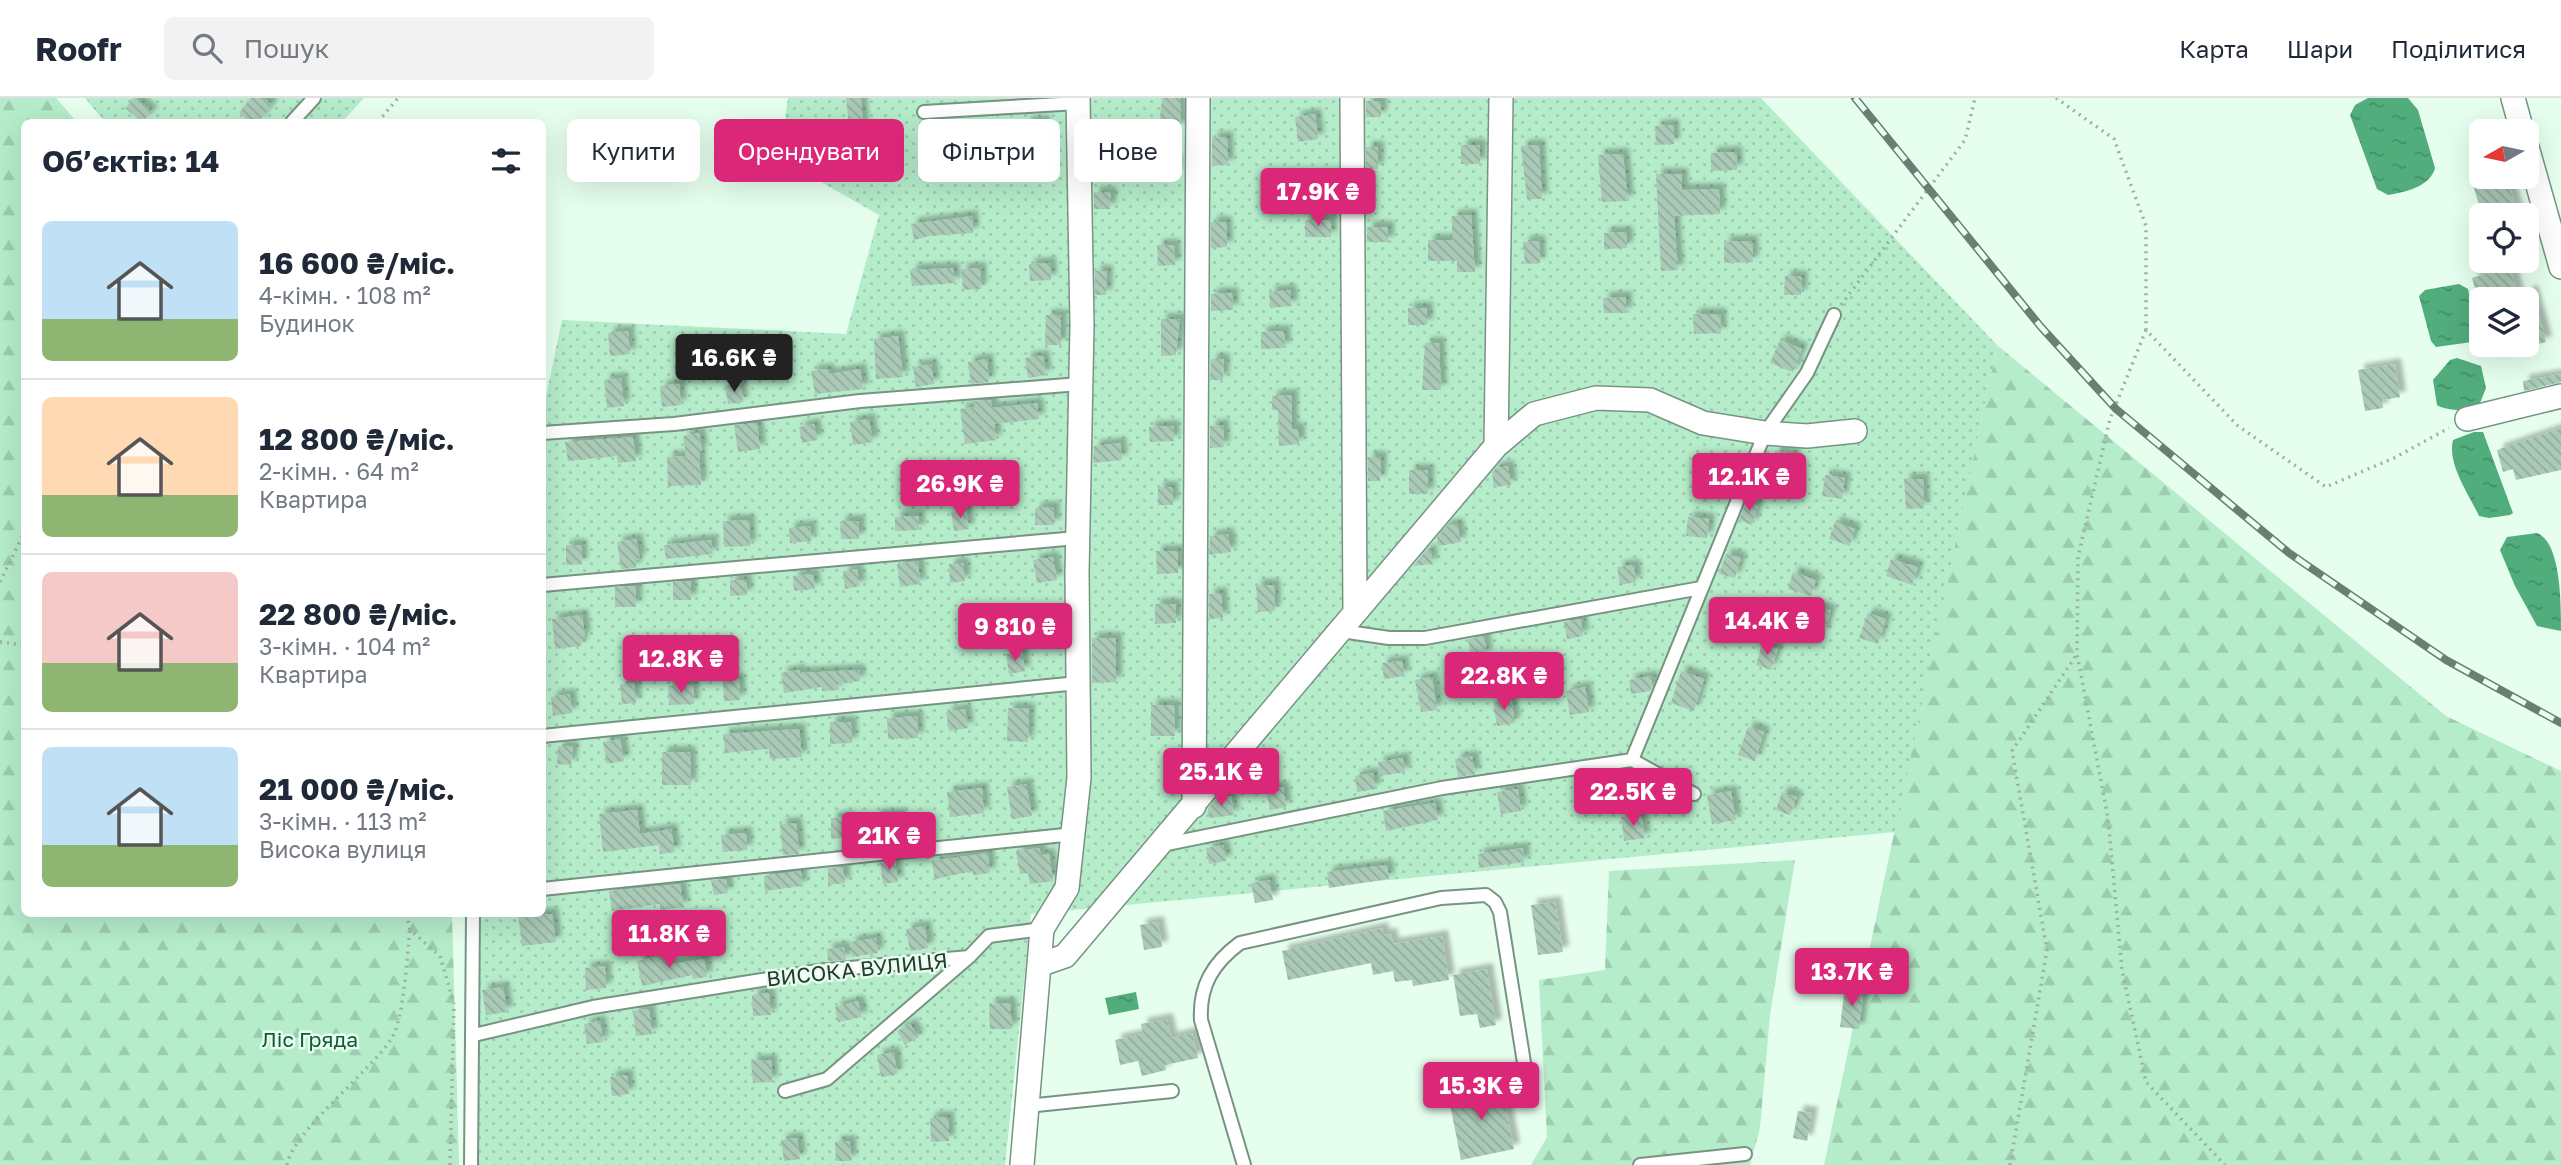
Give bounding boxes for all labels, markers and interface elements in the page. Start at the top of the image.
search box [164,17,654,80]
text: Roofr [35,29,122,68]
icon: search [188,29,226,67]
text: Пошук [244,33,329,64]
text: Карта [2179,34,2249,63]
text: Шари [2287,34,2353,63]
text: Поділитися [2391,34,2526,63]
chip: Купити [567,119,700,182]
chip: Орендувати [714,119,904,182]
chip: Фільтри [918,119,1060,182]
chip: Нове [1074,119,1182,182]
north arrow [2469,119,2539,189]
map controls [2469,119,2539,357]
icon: filters [487,142,525,180]
text: Об’єктів: 14 [42,143,219,179]
pin: 17.9K ₴ [1253,169,1383,228]
text: 17.9K ₴ [1277,177,1359,205]
button: locate [2469,203,2539,273]
text: 16 600 ₴/міс. [259,245,455,281]
icon: home [98,249,182,333]
text: 4-кімн. · 108 m² [259,281,431,309]
button: layers [2469,287,2539,357]
text: Будинок [259,309,355,337]
pin: 16.6K ₴ [669,334,799,394]
text: 16.6K ₴ [692,343,776,371]
text: 12 800 ₴/міс. [259,421,455,457]
icon: home [98,425,182,509]
pin: 12.1K ₴ [1684,454,1814,513]
text: 2-кімн. · 64 m² [259,457,419,485]
pin: 26.9K ₴ [895,460,1025,520]
text: 12.1K ₴ [1708,462,1790,490]
text: 26.9K ₴ [916,469,1004,497]
text: Квартира [259,485,367,513]
text: 22 800 ₴/міс. [259,596,458,632]
pin: 14.4K ₴ [1702,598,1832,657]
icon: home [98,600,182,684]
pin: 9 810 ₴ [950,603,1080,663]
text: 14.4K ₴ [1725,606,1809,634]
text: 9 810 ₴ [974,612,1056,640]
text: 3-кімн. · 104 m² [259,632,430,660]
pin: 12.8K ₴ [616,636,746,695]
text: 12.8K ₴ [639,644,723,672]
pin: 22.8K ₴ [1439,652,1569,712]
text: Квартира [259,660,367,688]
text: 22.8K ₴ [1461,661,1547,689]
pin: 25.1K ₴ [1156,748,1286,808]
text: 25.1K ₴ [1179,757,1263,785]
pin: 22.5K ₴ [1568,768,1698,828]
text: 21 000 ₴/міс. [259,771,455,807]
icon: home [98,775,182,859]
text: 22.5K ₴ [1590,777,1676,805]
text: 3-кімн. · 113 m² [259,807,427,835]
pin: 21K ₴ [840,812,938,872]
text: 21K ₴ [858,821,920,849]
text: Висока вулиця [259,835,427,863]
pin: 11.8K ₴ [604,910,734,970]
text: 11.8K ₴ [628,919,710,947]
street label: ВИСОКА ВУЛИЦЯ [765,947,949,991]
pin: 13.7K ₴ [1787,948,1917,1008]
text: 13.7K ₴ [1811,957,1893,985]
park label: Ліс Гряда [262,1026,358,1052]
pin: 15.3K ₴ [1416,1062,1546,1122]
text: 15.3K ₴ [1439,1071,1523,1099]

